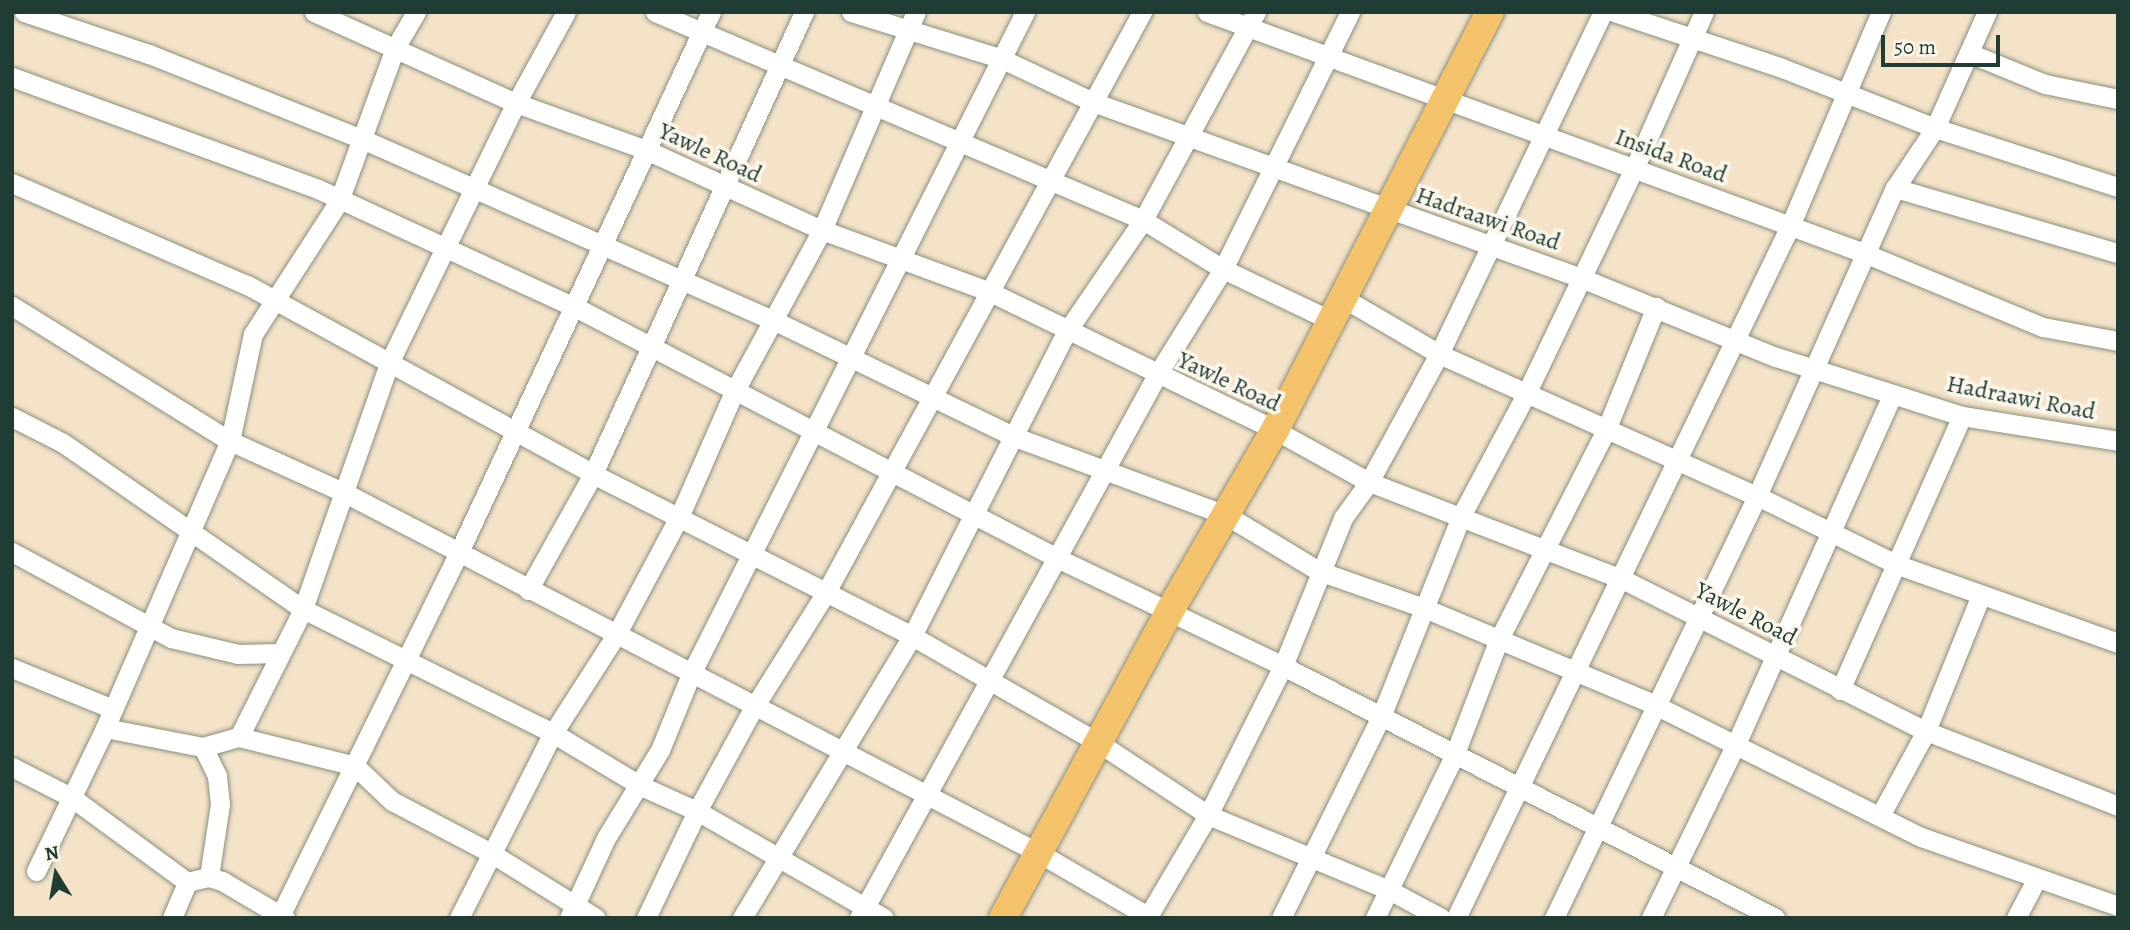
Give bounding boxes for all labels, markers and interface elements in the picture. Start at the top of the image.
scale bar [1885,21,2004,65]
text: 50 m [1894,33,1936,61]
street label: Yawle Road [654,117,766,189]
street label: Insida Road [1611,122,1731,190]
street label: Hadraawi Road [1412,181,1564,257]
street label: Yawle Road [1173,346,1285,418]
street label: Hadraawi Road [1944,369,2098,427]
street label: Yawle Road [1690,576,1802,652]
north arrow [21,839,91,909]
text: N [43,839,61,867]

